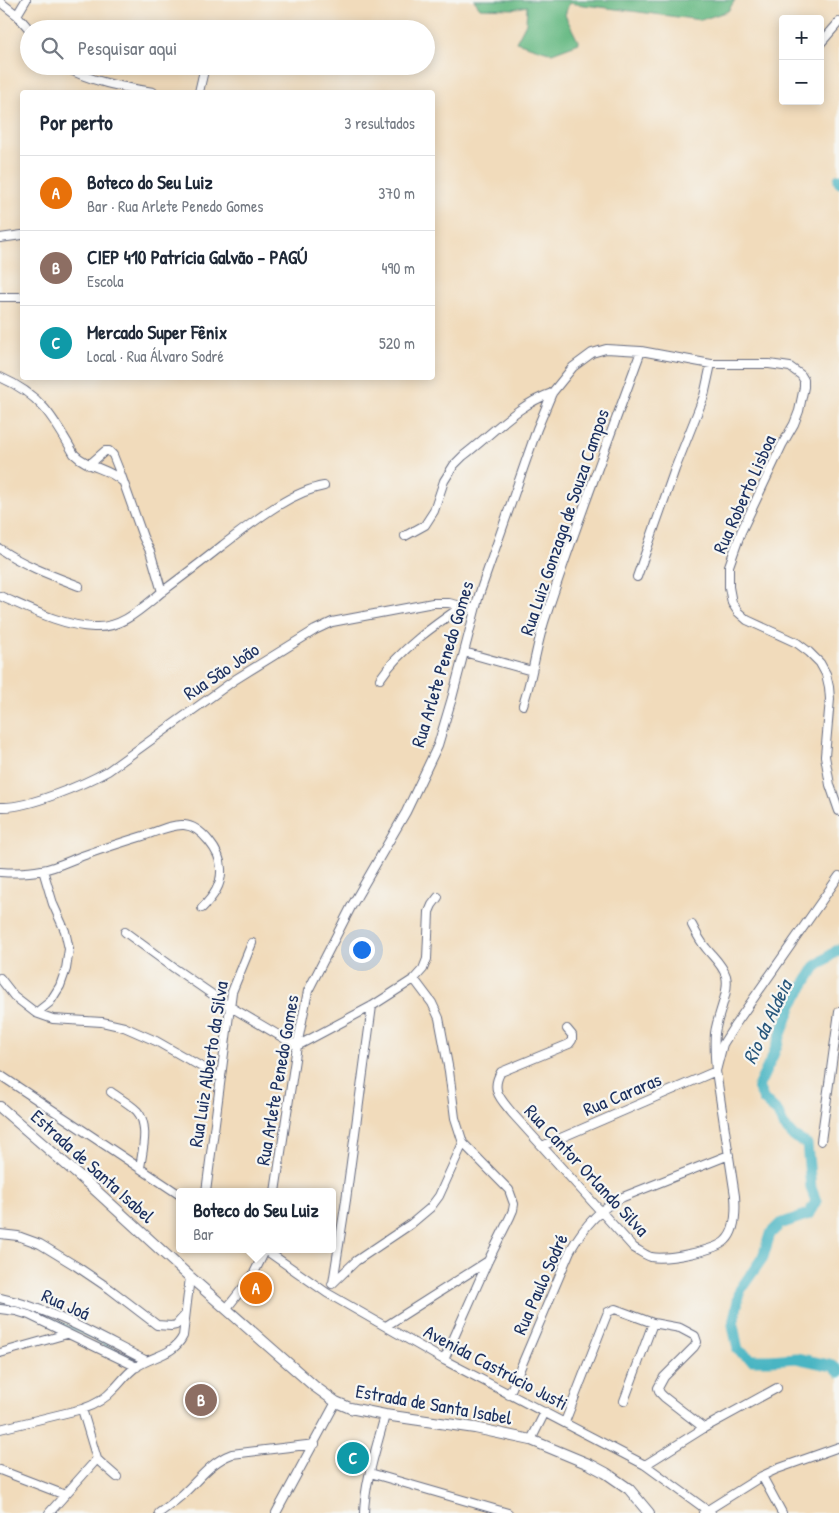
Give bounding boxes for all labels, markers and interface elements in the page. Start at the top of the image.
map controls [779,15,824,105]
button: + [779,15,824,60]
search box [20,20,435,75]
icon: search [38,34,66,62]
text: Pesquisar aqui [78,35,177,61]
button: − [779,60,824,105]
text: Por perto [40,108,113,137]
text: 3 resultados [344,112,415,134]
text: Boteco do Seu Luiz [87,169,213,195]
text: A [52,182,60,204]
text: 370 m [378,182,415,204]
text: Bar · Rua Arlete Penedo Gomes [87,195,263,217]
text: CIEP 410 Patrícia Galvão - PAGÚ [87,244,308,270]
text: B [52,257,60,279]
text: 490 m [381,257,415,279]
text: Escola [87,270,123,292]
text: Mercado Super Fênix [87,319,227,345]
text: C [52,332,60,354]
text: 520 m [379,332,415,354]
text: Local · Rua Álvaro Sodré [87,345,224,367]
street label: Rua Luiz Gonzaga de Souza Campos [513,405,615,639]
street label: Rua Roberto Lisboa [706,430,782,557]
street label: Rua Arlete Penedo Gomes [404,578,480,750]
street label: Rua São João [178,636,264,706]
your location [349,937,375,963]
water label: Rio da Aldeia [735,974,799,1068]
street label: Rua Luiz Alberto da Silva [182,979,234,1149]
street label: Rua Arlete Penedo Gomes [249,993,305,1167]
street label: Rua Cararas [579,1066,665,1122]
street label: Rua Cantor Orlando Silva [519,1098,655,1242]
street label: Estrada de Santa Isabel [25,1103,161,1229]
popup [176,1188,336,1253]
text: Boteco do Seu Luiz [193,1197,319,1223]
text: Bar [193,1223,214,1245]
street label: Rua Paulo Sodré [506,1229,574,1339]
pin: A [240,1269,272,1307]
street label: Rua Joá [38,1282,95,1326]
street label: Avenida Castrúcio Justi [419,1318,573,1416]
street label: Estrada de Santa Isabel [354,1377,515,1431]
pin: B [185,1381,217,1419]
pin: C [337,1439,369,1477]

